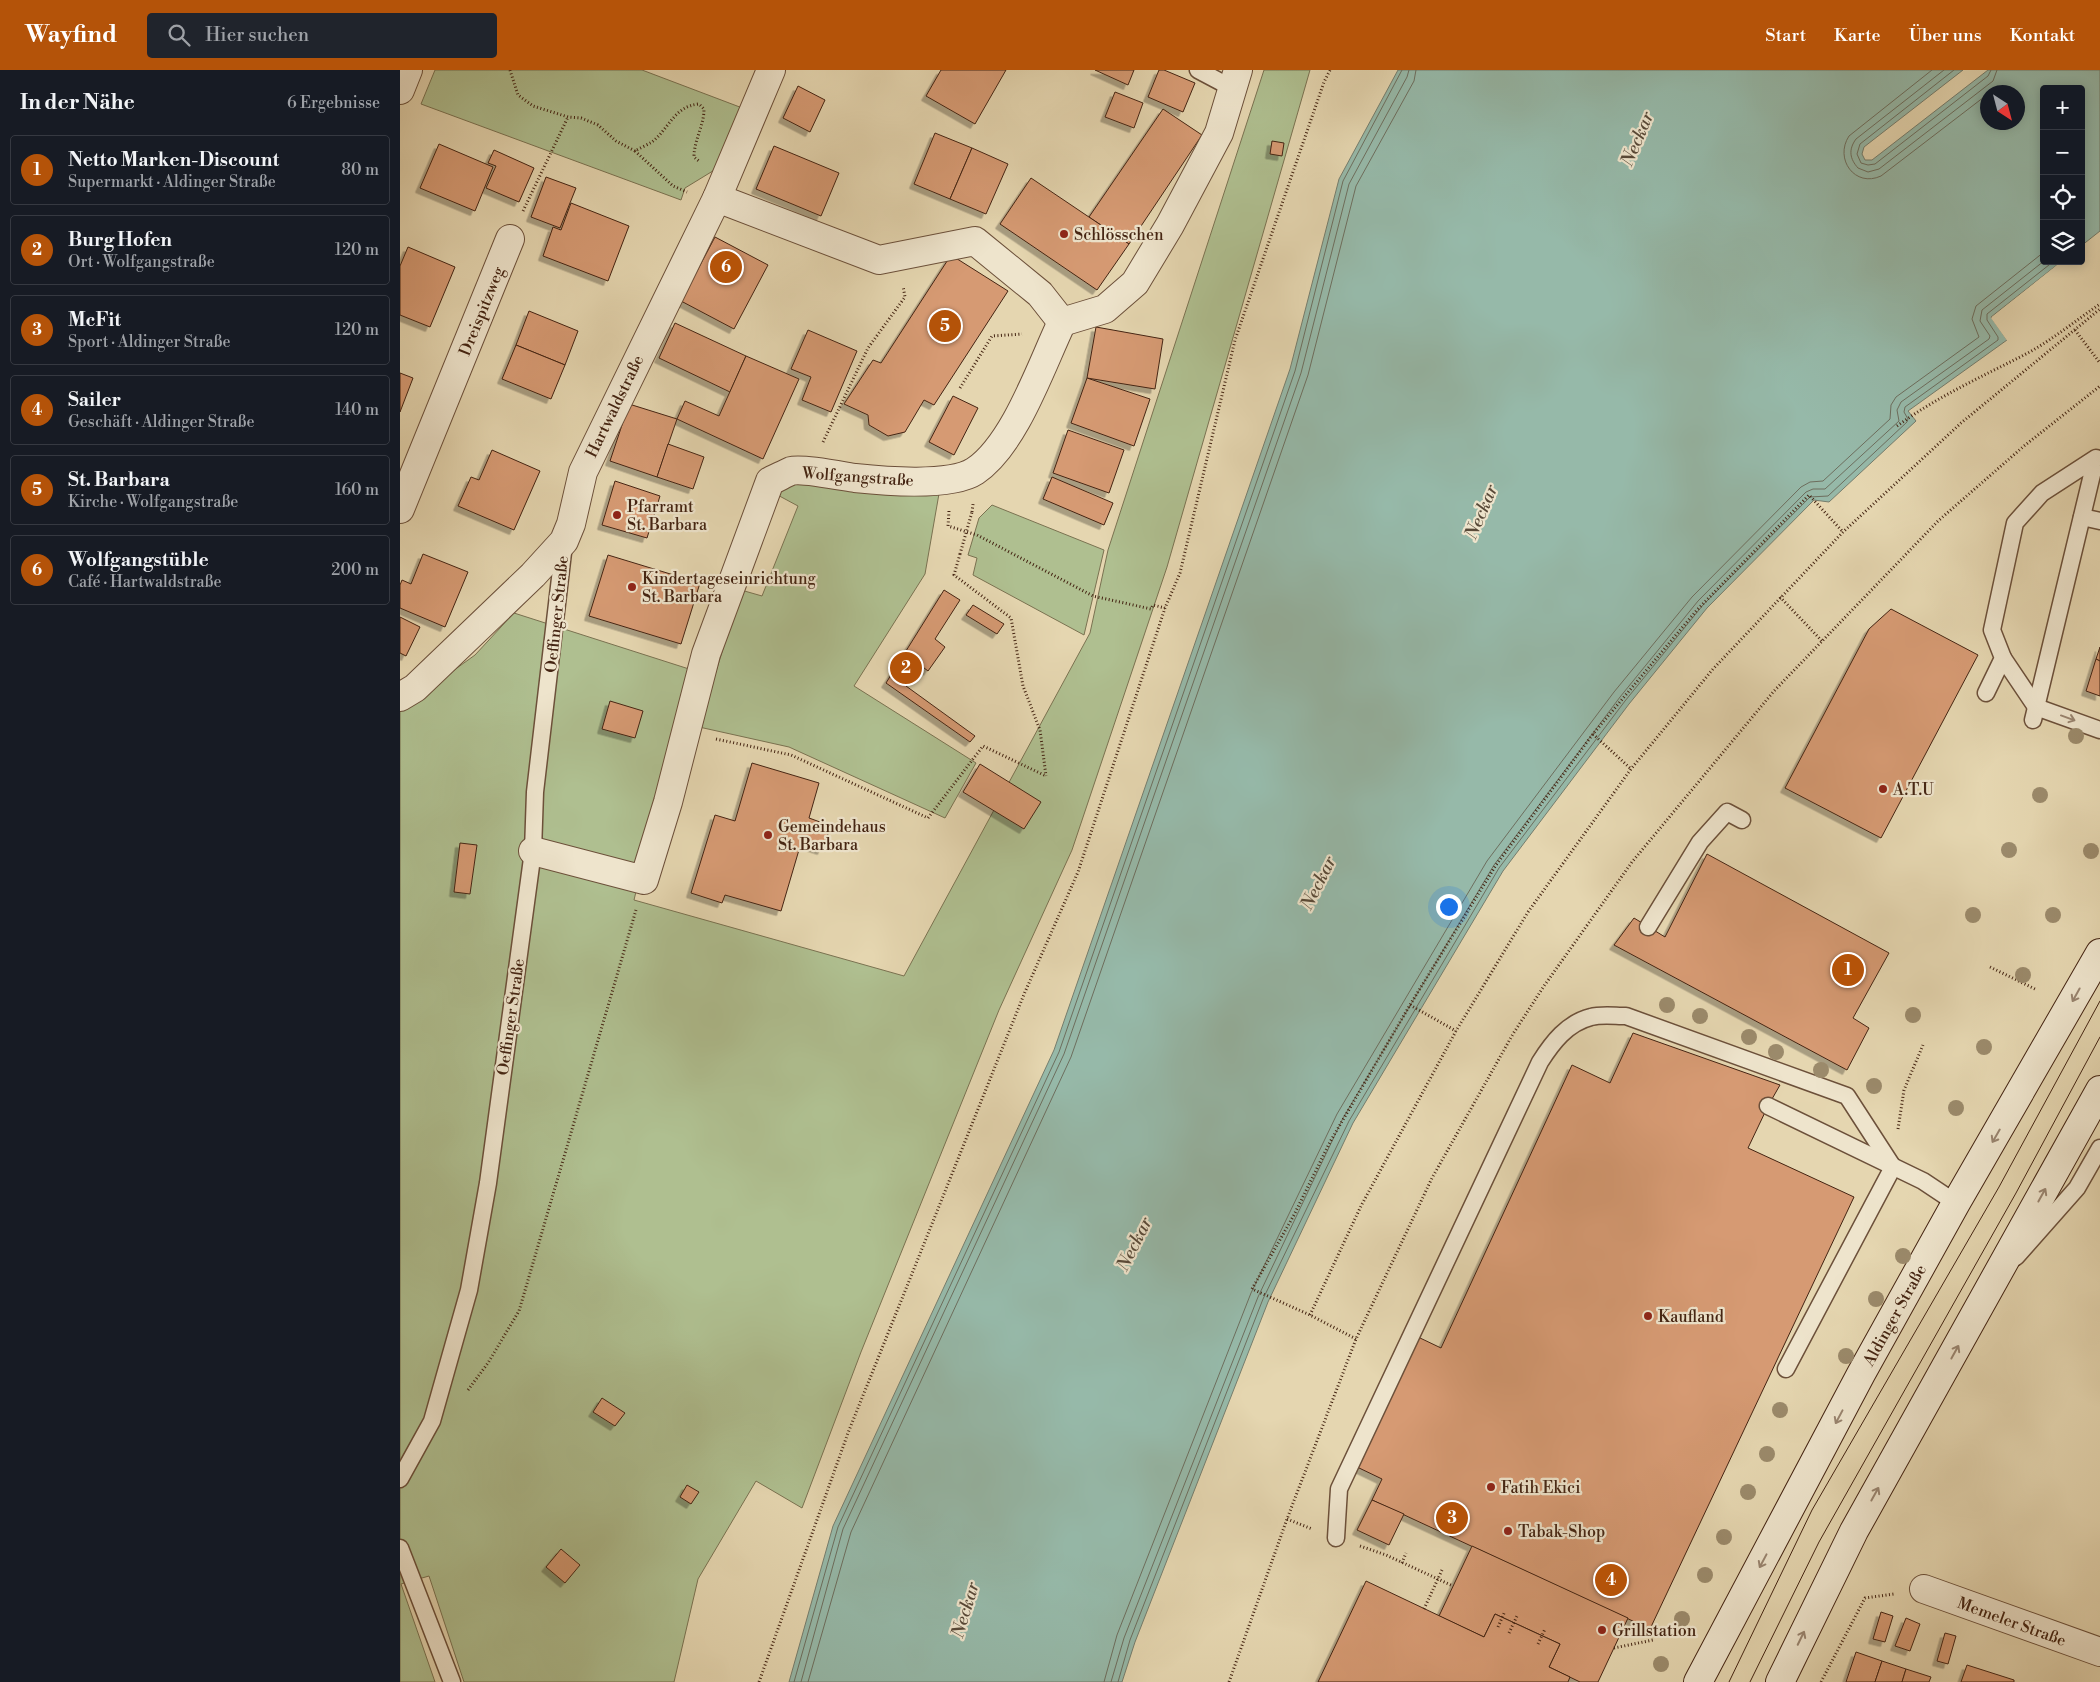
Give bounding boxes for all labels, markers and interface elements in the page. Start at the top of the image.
search box [147,13,497,58]
text: Wayfind [25,20,117,50]
icon: search [165,21,193,49]
text: Hier suchen [205,23,309,47]
text: Start [1765,24,1806,47]
text: Karte [1834,24,1881,47]
text: Über uns [1909,24,1982,47]
text: Kontakt [2010,24,2075,47]
north arrow [1980,85,2025,130]
map controls [2040,85,2085,265]
button: + [2040,85,2085,130]
text: In der Nähe [20,90,135,116]
text: 6 Ergebnisse [287,93,380,113]
water label: Neckar [1615,108,1659,171]
button: − [2040,130,2085,175]
text: Netto Marken-Discount [68,148,279,172]
text: 1 [33,160,41,180]
text: 80 m [341,160,379,180]
text: Supermarkt · Aldinger Straße [68,172,276,192]
button: locate [2040,175,2085,220]
button: layers [2040,220,2085,265]
place label: Schlösschen [1074,225,1164,245]
text: Burg Hofen [68,228,172,252]
marker: Schlösschen [1058,228,1070,240]
text: 2 [32,240,42,260]
text: 120 m [335,240,379,260]
pin: 6 [710,248,742,286]
text: Ort · Wolfgangstraße [68,252,215,272]
street label: Dreispitzweg [455,263,509,359]
pin: 5 [929,307,961,345]
text: McFit [68,308,121,332]
text: 3 [32,320,42,340]
text: 120 m [335,320,379,340]
text: Sport · Aldinger Straße [68,332,231,352]
street label: Hartwaldstraße [581,352,648,461]
text: Sailer [68,388,121,412]
text: 4 [32,400,42,420]
text: 140 m [335,400,379,420]
text: Geschäft · Aldinger Straße [68,412,255,432]
street label: Wolfgangstraße [800,463,914,491]
text: St. Barbara [68,468,170,492]
text: 5 [32,480,42,500]
text: 160 m [335,480,379,500]
water label: Neckar [1459,481,1503,544]
text: Kirche · Wolfgangstraße [68,492,238,512]
place label: Pfarramt St. Barbara [627,497,708,535]
marker: Pfarramt St. Barbara [611,509,623,521]
text: Wolfgangstüble [68,548,209,572]
street label: Oeffinger Straße [541,555,573,674]
text: 6 [32,560,42,580]
text: 200 m [331,560,379,580]
place label: Kindertageseinrichtung St. Barbara [642,569,816,607]
text: Café · Hartwaldstraße [68,572,222,592]
marker: Kindertageseinrichtung St. Barbara [626,581,638,593]
pin: 2 [890,649,922,687]
one-way arrow [2060,714,2075,723]
place label: A.T.U [1892,780,1934,800]
marker: A.T.U [1877,783,1889,795]
place label: Gemeindehaus St. Barbara [778,817,886,855]
marker: Gemeindehaus St. Barbara [762,829,774,841]
water label: Neckar [1295,852,1342,915]
your location [1436,894,1462,920]
pin: 1 [1832,951,1864,989]
street label: Oeffinger Straße [493,957,529,1077]
one-way arrow [2071,988,2081,1002]
one-way arrow [1990,1129,2000,1143]
one-way arrow [2037,1187,2047,1202]
water label: Neckar [1111,1213,1158,1276]
street label: Aldinger Straße [1858,1261,1931,1371]
place label: Kaufland [1658,1307,1724,1327]
marker: Kaufland [1642,1310,1654,1322]
one-way arrow [1950,1345,1960,1359]
one-way arrow [1834,1409,1843,1424]
place label: Fatih Ekici [1501,1478,1580,1498]
marker: Fatih Ekici [1485,1481,1497,1493]
one-way arrow [1870,1486,1880,1501]
pin: 3 [1436,1499,1468,1537]
place label: Tabak-Shop [1518,1522,1605,1542]
marker: Tabak-Shop [1502,1525,1514,1537]
one-way arrow [1758,1553,1768,1568]
pin: 4 [1595,1561,1627,1599]
water label: Neckar [946,1579,985,1642]
street label: Memeler Straße [1955,1593,2069,1651]
place label: Grillstation [1612,1621,1697,1641]
marker: Grillstation [1596,1624,1608,1636]
one-way arrow [1797,1631,1806,1646]

